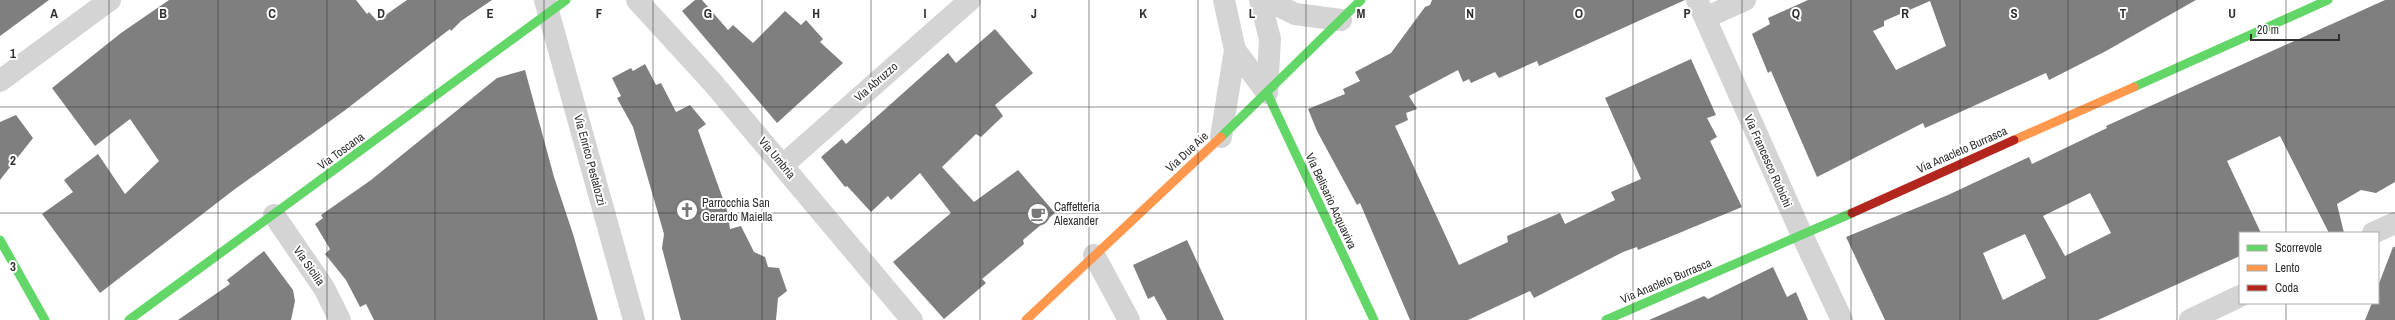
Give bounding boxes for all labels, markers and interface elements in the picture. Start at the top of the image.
text: A [50,5,58,22]
text: B [159,5,167,22]
text: C [268,5,276,22]
text: D [377,5,385,22]
text: E [486,5,494,22]
text: F [596,5,603,22]
text: G [704,5,712,22]
text: H [812,5,820,22]
text: I [924,5,927,22]
text: J [1031,5,1037,22]
text: K [1139,5,1147,22]
text: L [1249,5,1256,22]
text: M [1357,5,1366,22]
text: N [1466,5,1474,22]
text: O [1575,5,1583,22]
text: P [1683,5,1691,22]
text: Q [1792,5,1800,22]
text: R [1901,5,1909,22]
text: S [2010,5,2018,22]
text: T [2120,5,2127,22]
text: U [2228,5,2236,22]
scale bar [2251,16,2339,42]
text: 20 m [2257,22,2279,38]
text: 1 [10,45,16,62]
street label: Via Abruzzo [851,59,901,105]
street label: Via Francesco Rubichi [1740,112,1796,210]
street label: Via Enrico Pestalozzi [570,113,610,207]
street label: Via Anacleto Burrasca [1914,123,2010,177]
street label: Via Toscana [315,128,368,173]
street label: Via Due Aie [1162,128,1212,176]
street label: Via Umbria [755,134,799,183]
street label: Via Belisario Acquaviva [1302,150,1361,252]
text: 2 [10,152,16,169]
place label: Parrocchia San Gerardo Maiella [702,195,773,225]
church icon: Parrocchia San Gerardo Maiella [674,197,700,223]
place label: Caffetteria Alexander [1053,199,1100,229]
cafe icon: Caffetteria Alexander [1025,201,1051,227]
legend [2239,232,2379,304]
text: Scorrevole [2275,240,2322,256]
street label: Via Sicilia [290,243,329,289]
street label: Via Anacleto Burrasca [1618,254,1714,307]
text: 3 [10,258,16,275]
text: Lento [2275,260,2300,276]
text: Coda [2275,280,2299,296]

